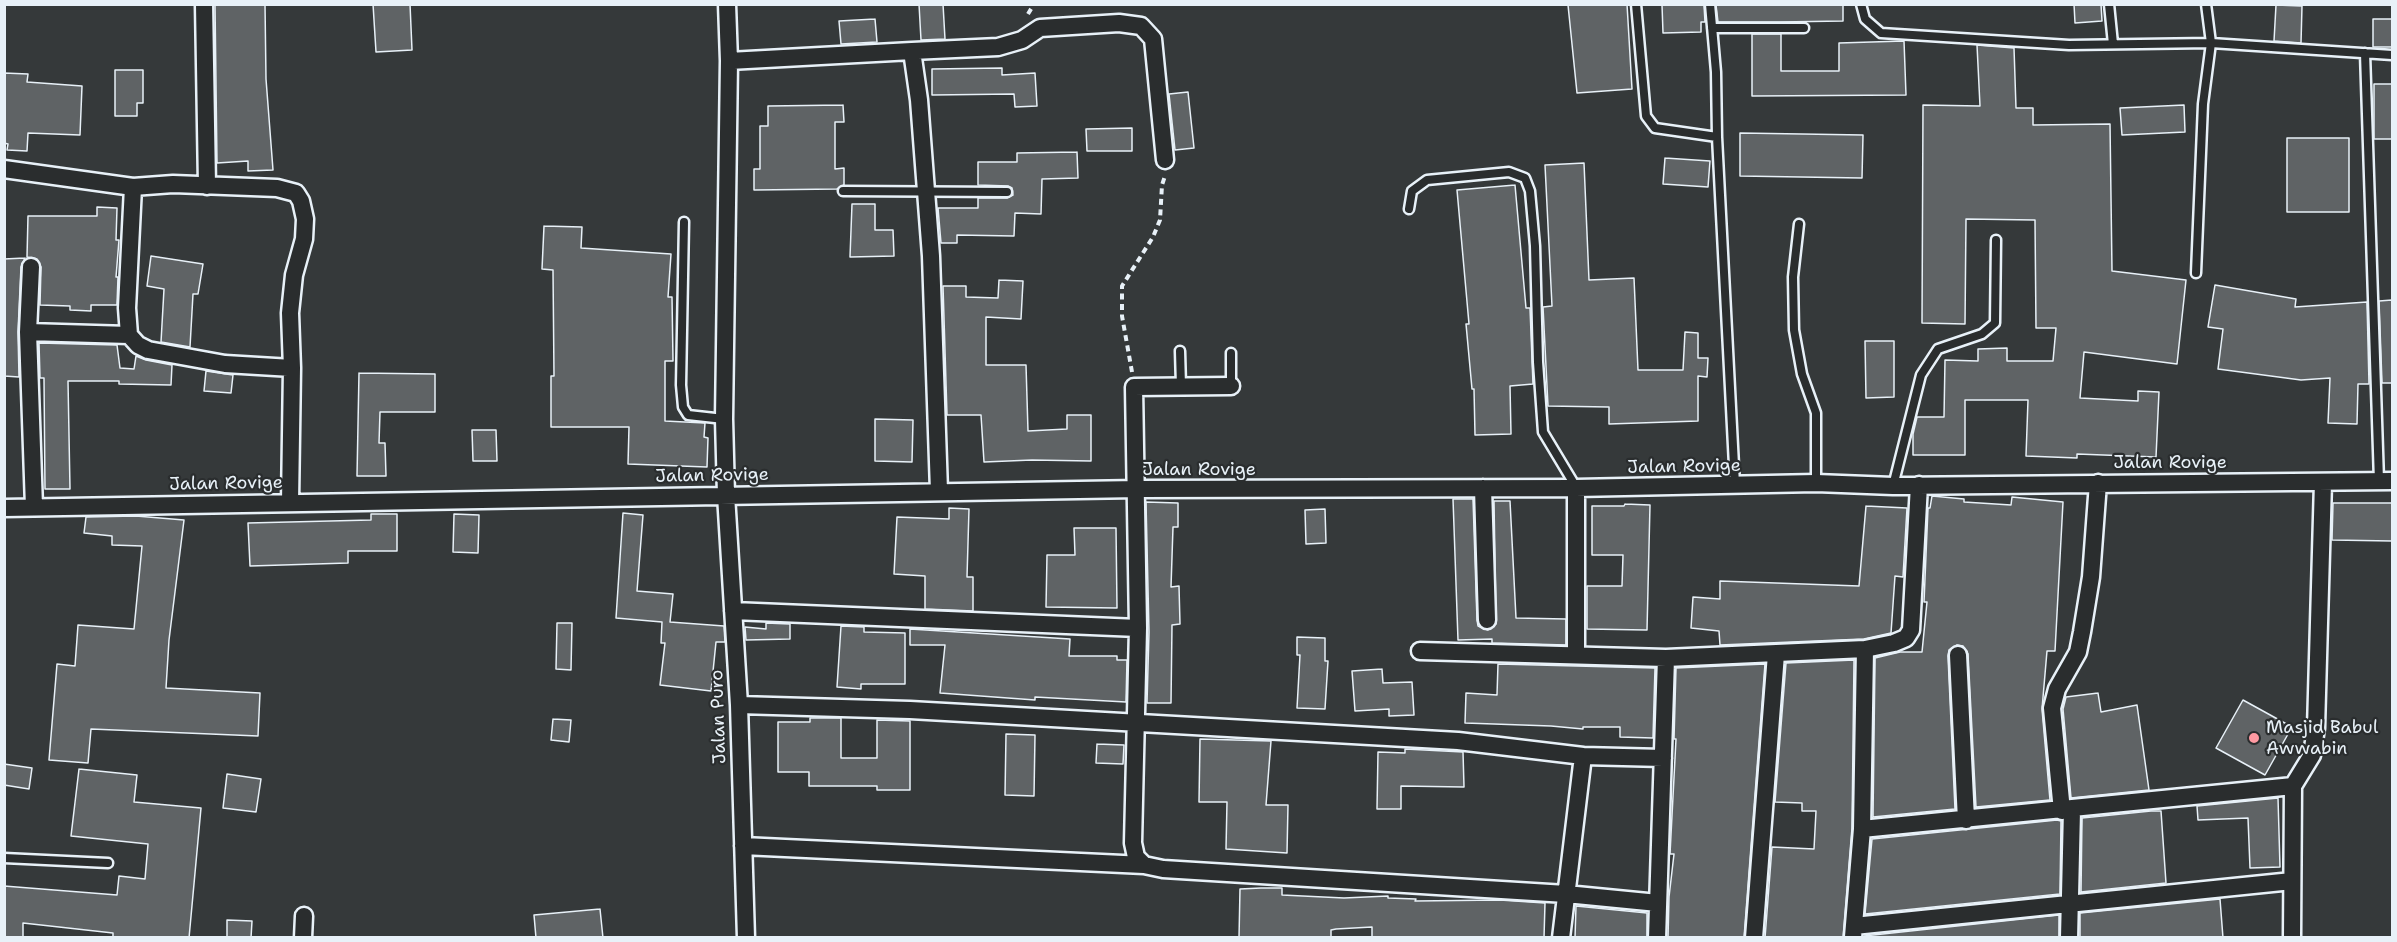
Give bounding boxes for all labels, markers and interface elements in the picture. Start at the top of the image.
street label: Jalan Rovige [2113,452,2227,474]
street label: Jalan Rovige [1627,455,1741,479]
street label: Jalan Rovige [1142,459,1256,481]
street label: Jalan Rovige [655,464,769,488]
street label: Jalan Rovige [169,472,283,496]
street label: Jalan Puro [707,669,731,765]
place label: Masjid Babul Awwabin [2266,717,2378,760]
marker: Masjid Babul Awwabin [2247,731,2261,745]

